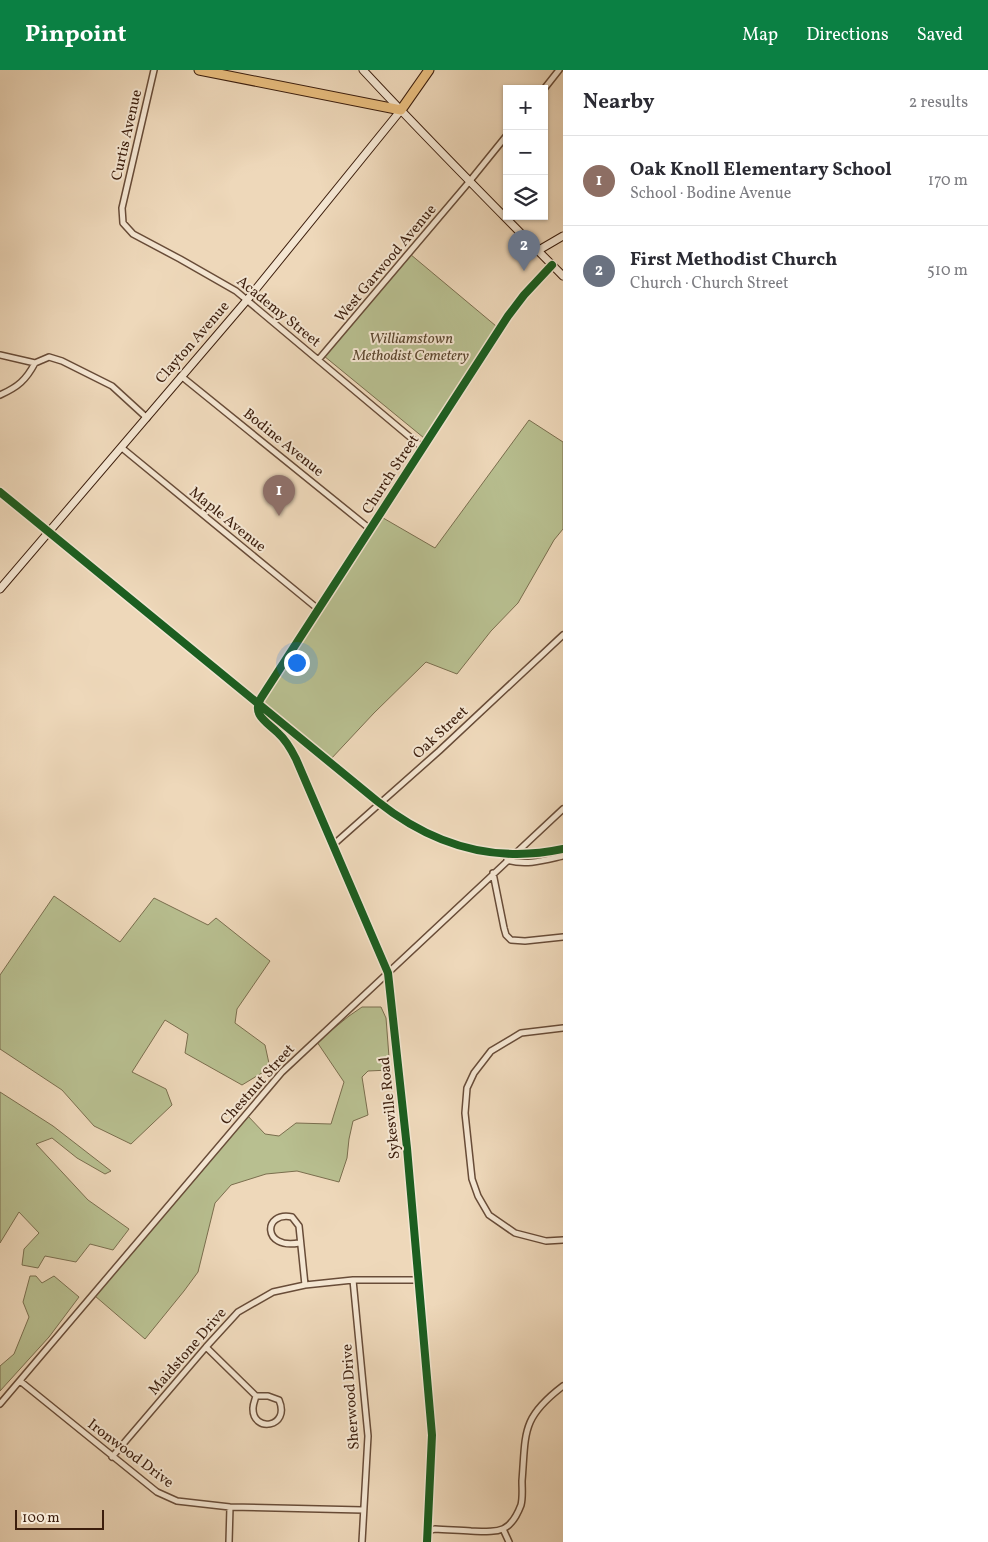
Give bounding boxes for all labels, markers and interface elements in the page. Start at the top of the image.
text: Pinpoint [25,18,127,52]
text: Map [742,23,778,48]
text: Directions [806,23,889,48]
text: Saved [917,23,963,48]
map controls [503,85,548,220]
button: + [503,85,548,130]
street label: Curtis Avenue [107,88,148,183]
text: Nearby [583,88,654,117]
text: 2 results [909,92,968,114]
button: − [503,130,548,175]
text: Oak Knoll Elementary School [630,157,892,183]
text: 1 [596,170,602,192]
text: 170 m [928,170,968,192]
button: layers [503,175,548,220]
text: School · Bodine Avenue [630,183,791,205]
street label: West Garwood Avenue [330,200,442,328]
pin: 2 [508,230,540,271]
text: First Methodist Church [630,247,837,273]
text: 2 [595,260,603,282]
text: 510 m [927,260,968,282]
street label: Academy Street [232,272,325,353]
text: Church · Church Street [630,273,789,295]
street label: Clayton Avenue [151,297,235,389]
park label: Williamstown Methodist Cemetery [352,329,469,367]
street label: Bodine Avenue [238,404,328,482]
street label: Church Street [358,431,425,519]
pin: 1 [263,475,295,516]
street label: Maple Avenue [184,483,270,558]
your location [284,650,310,676]
street label: Oak Street [409,702,473,764]
street label: Chestnut Street [216,1040,300,1130]
street label: Sykesville Road [375,1056,406,1160]
street label: Maidstone Drive [144,1304,232,1400]
street label: Sherwood Drive [337,1343,366,1451]
street label: Ironwood Drive [82,1415,178,1494]
scale bar [15,1507,104,1530]
text: 100 m [22,1509,60,1528]

